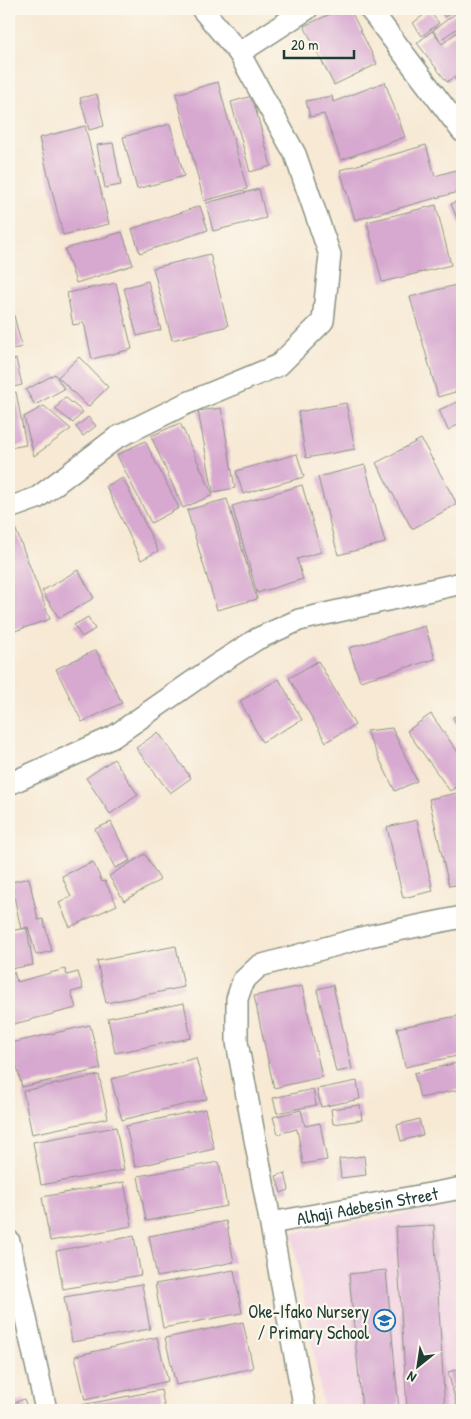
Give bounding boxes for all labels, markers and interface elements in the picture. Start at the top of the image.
scale bar [284,28,354,60]
text: 20 m [291,34,318,55]
street label: Alhaji Adebesin Street [295,1180,441,1231]
place label: Oke-Ifako Nursery / Primary School [248,1299,369,1345]
school or university icon: Oke-Ifako Nursery / Primary School [373,1309,397,1333]
north arrow [394,1342,444,1392]
text: N [403,1367,419,1388]

